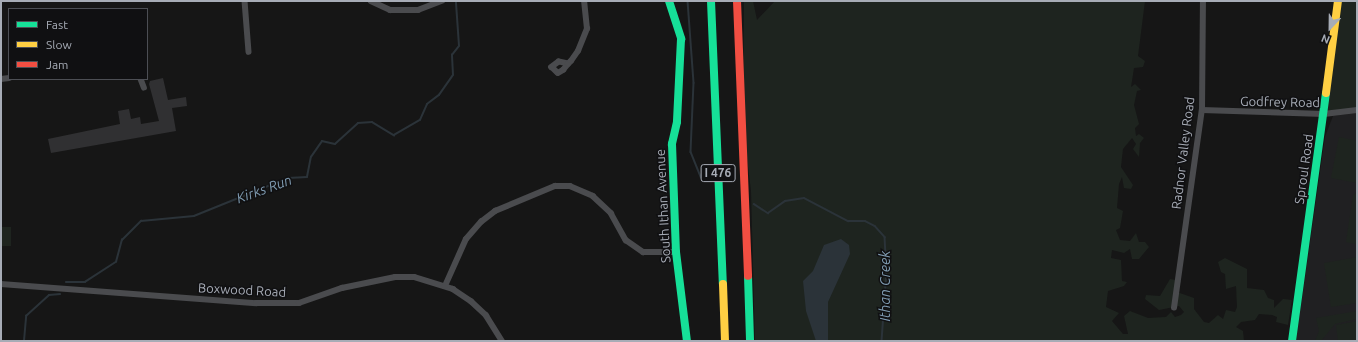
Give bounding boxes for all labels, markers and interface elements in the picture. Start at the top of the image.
legend [8,8,148,80]
north arrow [1310,8,1350,48]
text: Fast [46,18,68,31]
text: N [1319,32,1332,46]
text: Slow [46,38,72,51]
text: Jam [46,58,68,71]
street label: Godfrey Road [1240,94,1320,110]
street label: Radnor Valley Road [1168,96,1198,210]
street label: Sproul Road [1291,133,1317,205]
street label: South Ithan Avenue [652,149,674,263]
road number: I 476 [700,163,736,183]
water label: Kirks Run [234,171,294,207]
water label: Ithan Creek [877,251,893,321]
street label: Boxwood Road [198,280,286,300]

